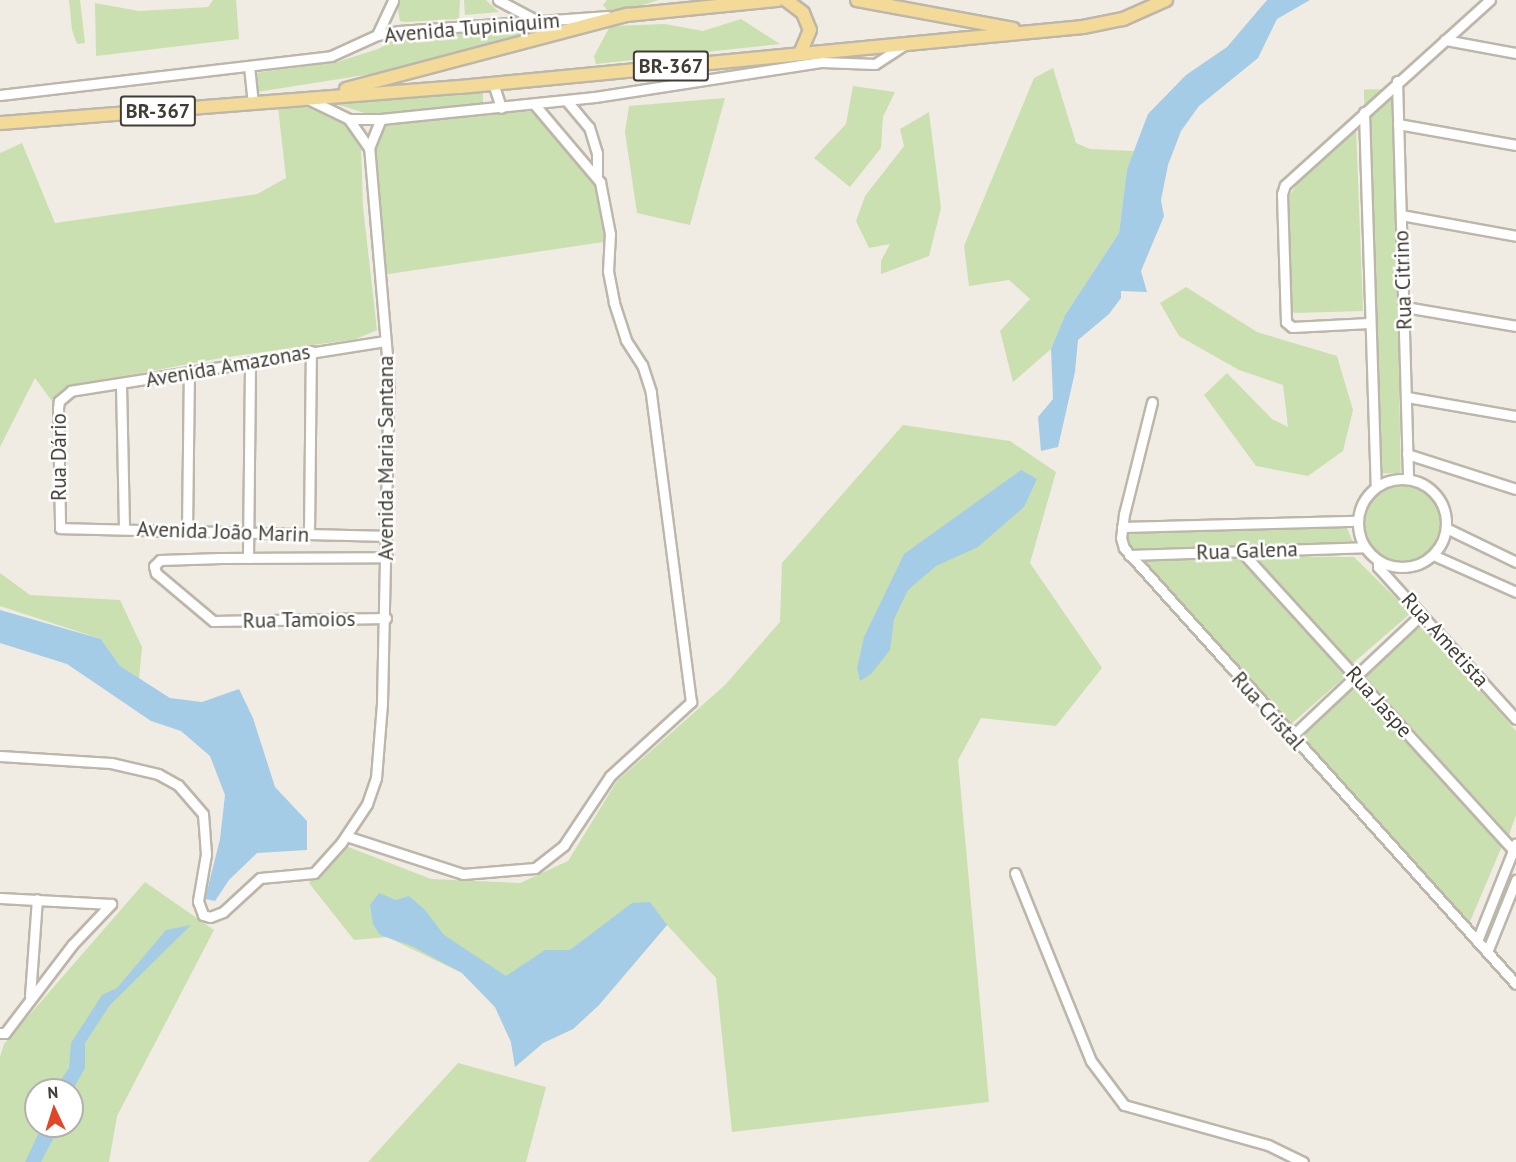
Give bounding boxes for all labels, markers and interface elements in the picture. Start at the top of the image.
street label: Avenida Tupiniquim [383,8,561,48]
road number: BR-367 [632,49,710,83]
road number: BR-367 [119,94,197,128]
street label: Rua Citrino [1389,230,1417,330]
street label: Avenida Amazonas [143,339,313,393]
street label: Avenida Maria Santana [373,356,399,560]
street label: Rua Dário [46,413,72,501]
street label: Avenida João Marin [136,516,310,548]
street label: Rua Galena [1196,537,1298,565]
street label: Rua Ametista [1396,587,1494,693]
street label: Rua Tamoios [242,606,356,634]
street label: Rua Jaspe [1341,661,1417,743]
street label: Rua Cristal [1226,667,1310,755]
north arrow [24,1078,84,1138]
text: N [47,1082,59,1102]

